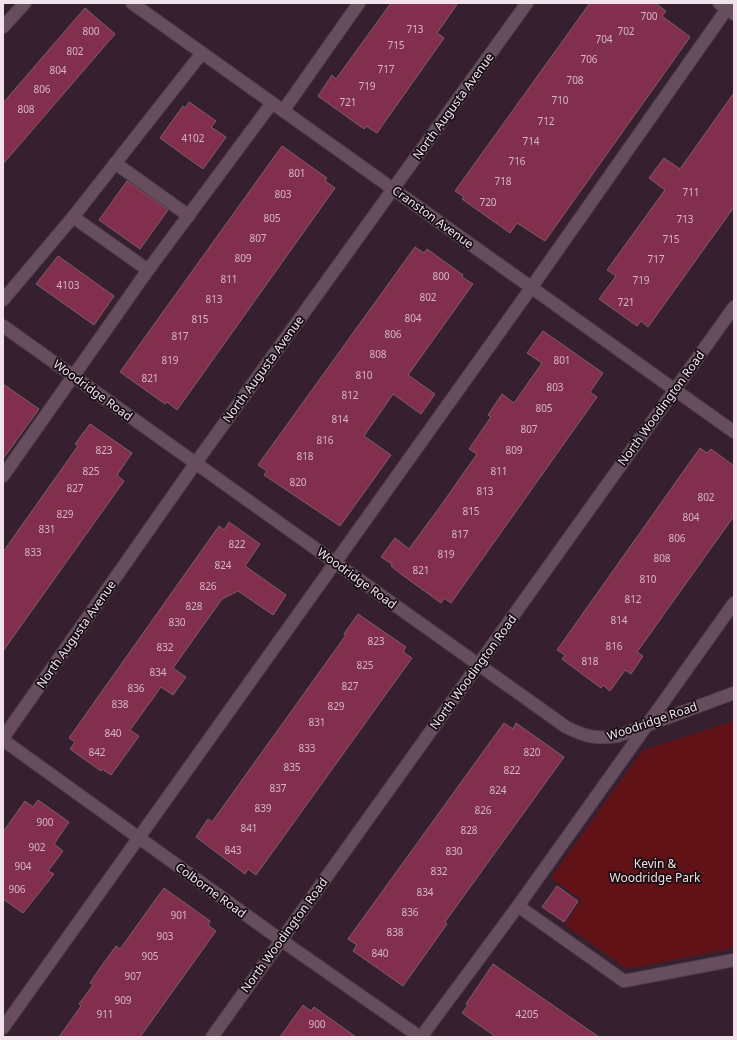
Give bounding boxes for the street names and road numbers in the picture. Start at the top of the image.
street label: North Augusta Avenue [408,49,498,163]
street label: Cranston Avenue [389,182,477,252]
street label: North Augusta Avenue [218,312,308,426]
street label: North Woodington Road [614,347,708,469]
street label: Woodridge Road [50,355,136,425]
street label: Woodridge Road [314,543,400,613]
street label: North Augusta Avenue [32,576,120,691]
street label: North Woodington Road [426,611,520,733]
street label: Woodridge Road [605,698,699,744]
street label: Colborne Road [172,859,250,921]
street label: North Woodington Road [237,874,331,996]

